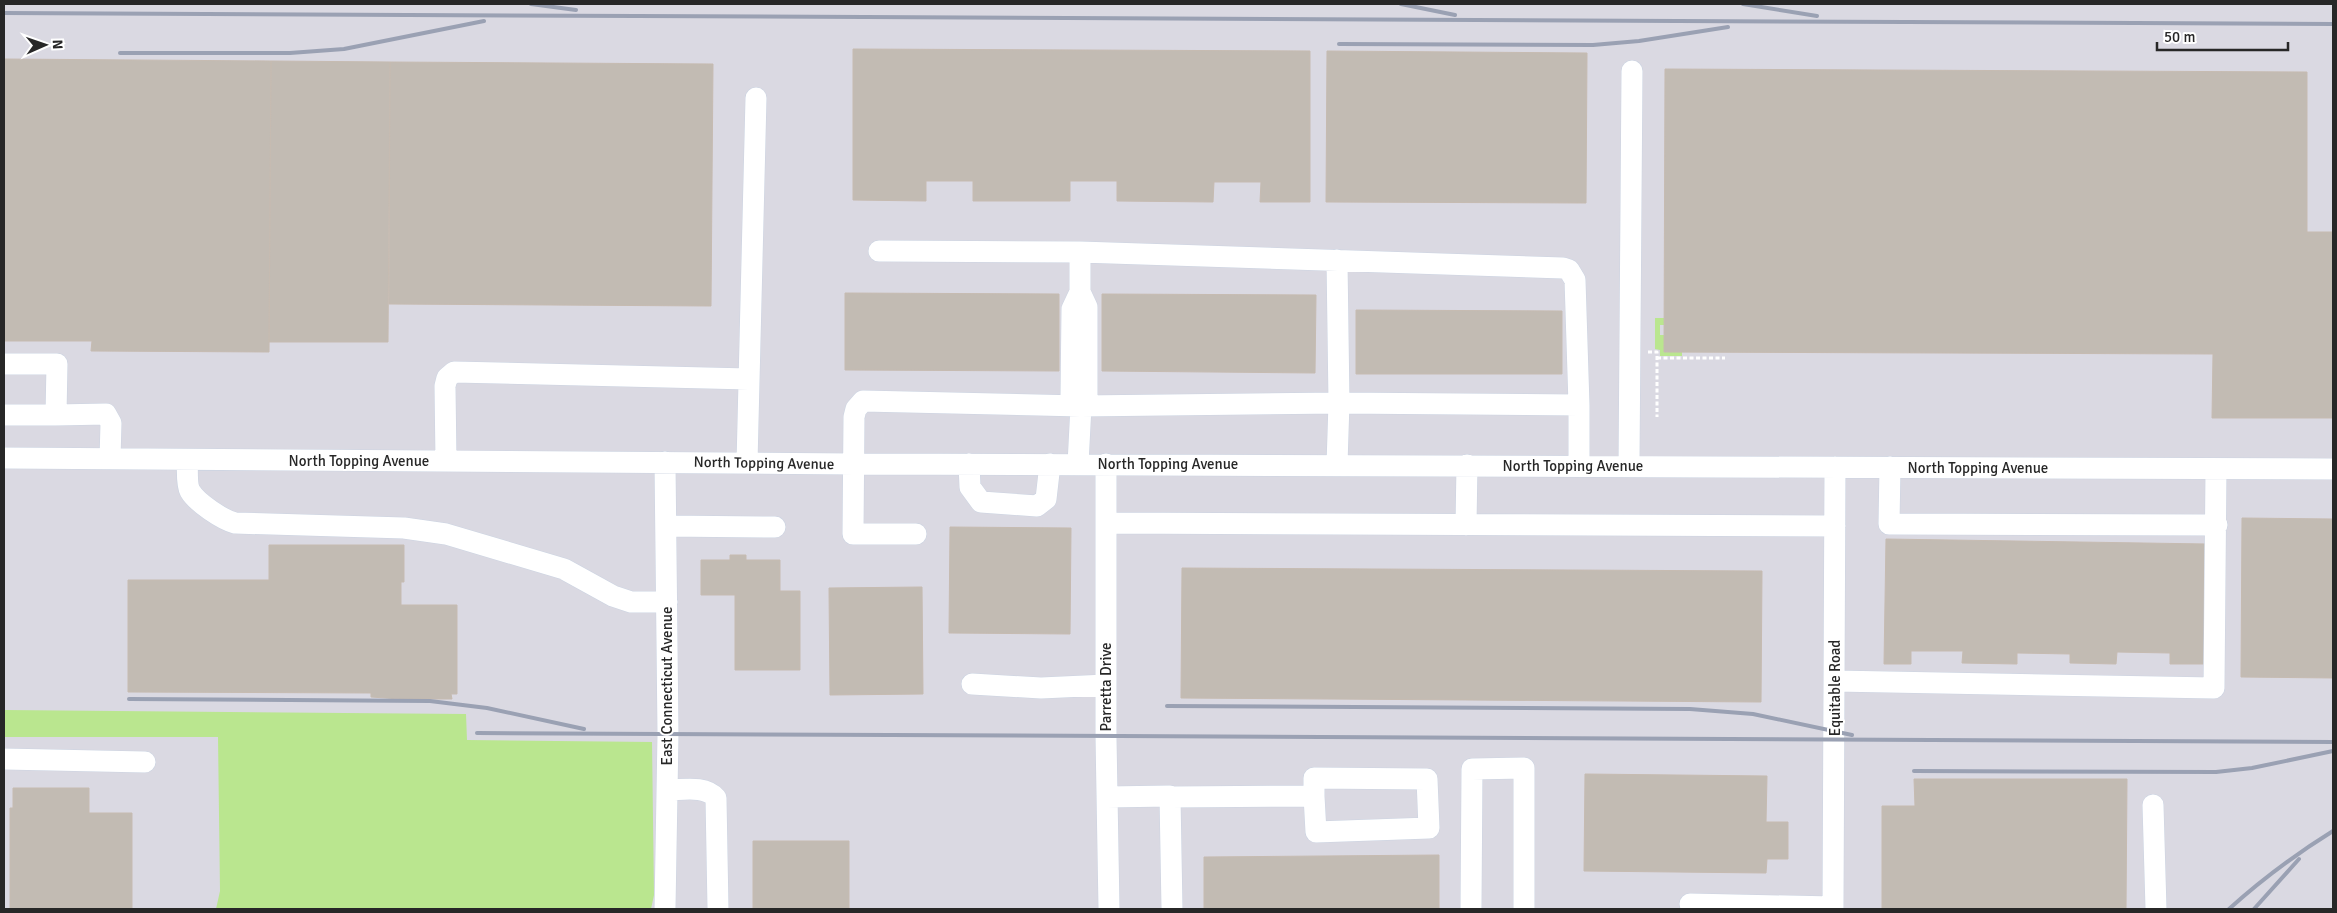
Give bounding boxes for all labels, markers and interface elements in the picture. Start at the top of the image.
north arrow [20,20,70,70]
scale bar [2157,20,2288,52]
text: 50 m [2164,28,2195,46]
text: N [49,39,66,50]
street label: North Topping Avenue [289,452,429,470]
street label: North Topping Avenue [693,453,835,473]
street label: North Topping Avenue [1098,455,1238,473]
street label: North Topping Avenue [1503,457,1643,475]
street label: North Topping Avenue [1908,459,2048,477]
street label: East Connecticut Avenue [658,607,676,765]
street label: Equitable Road [1826,640,1844,736]
street label: Parretta Drive [1097,642,1115,732]

